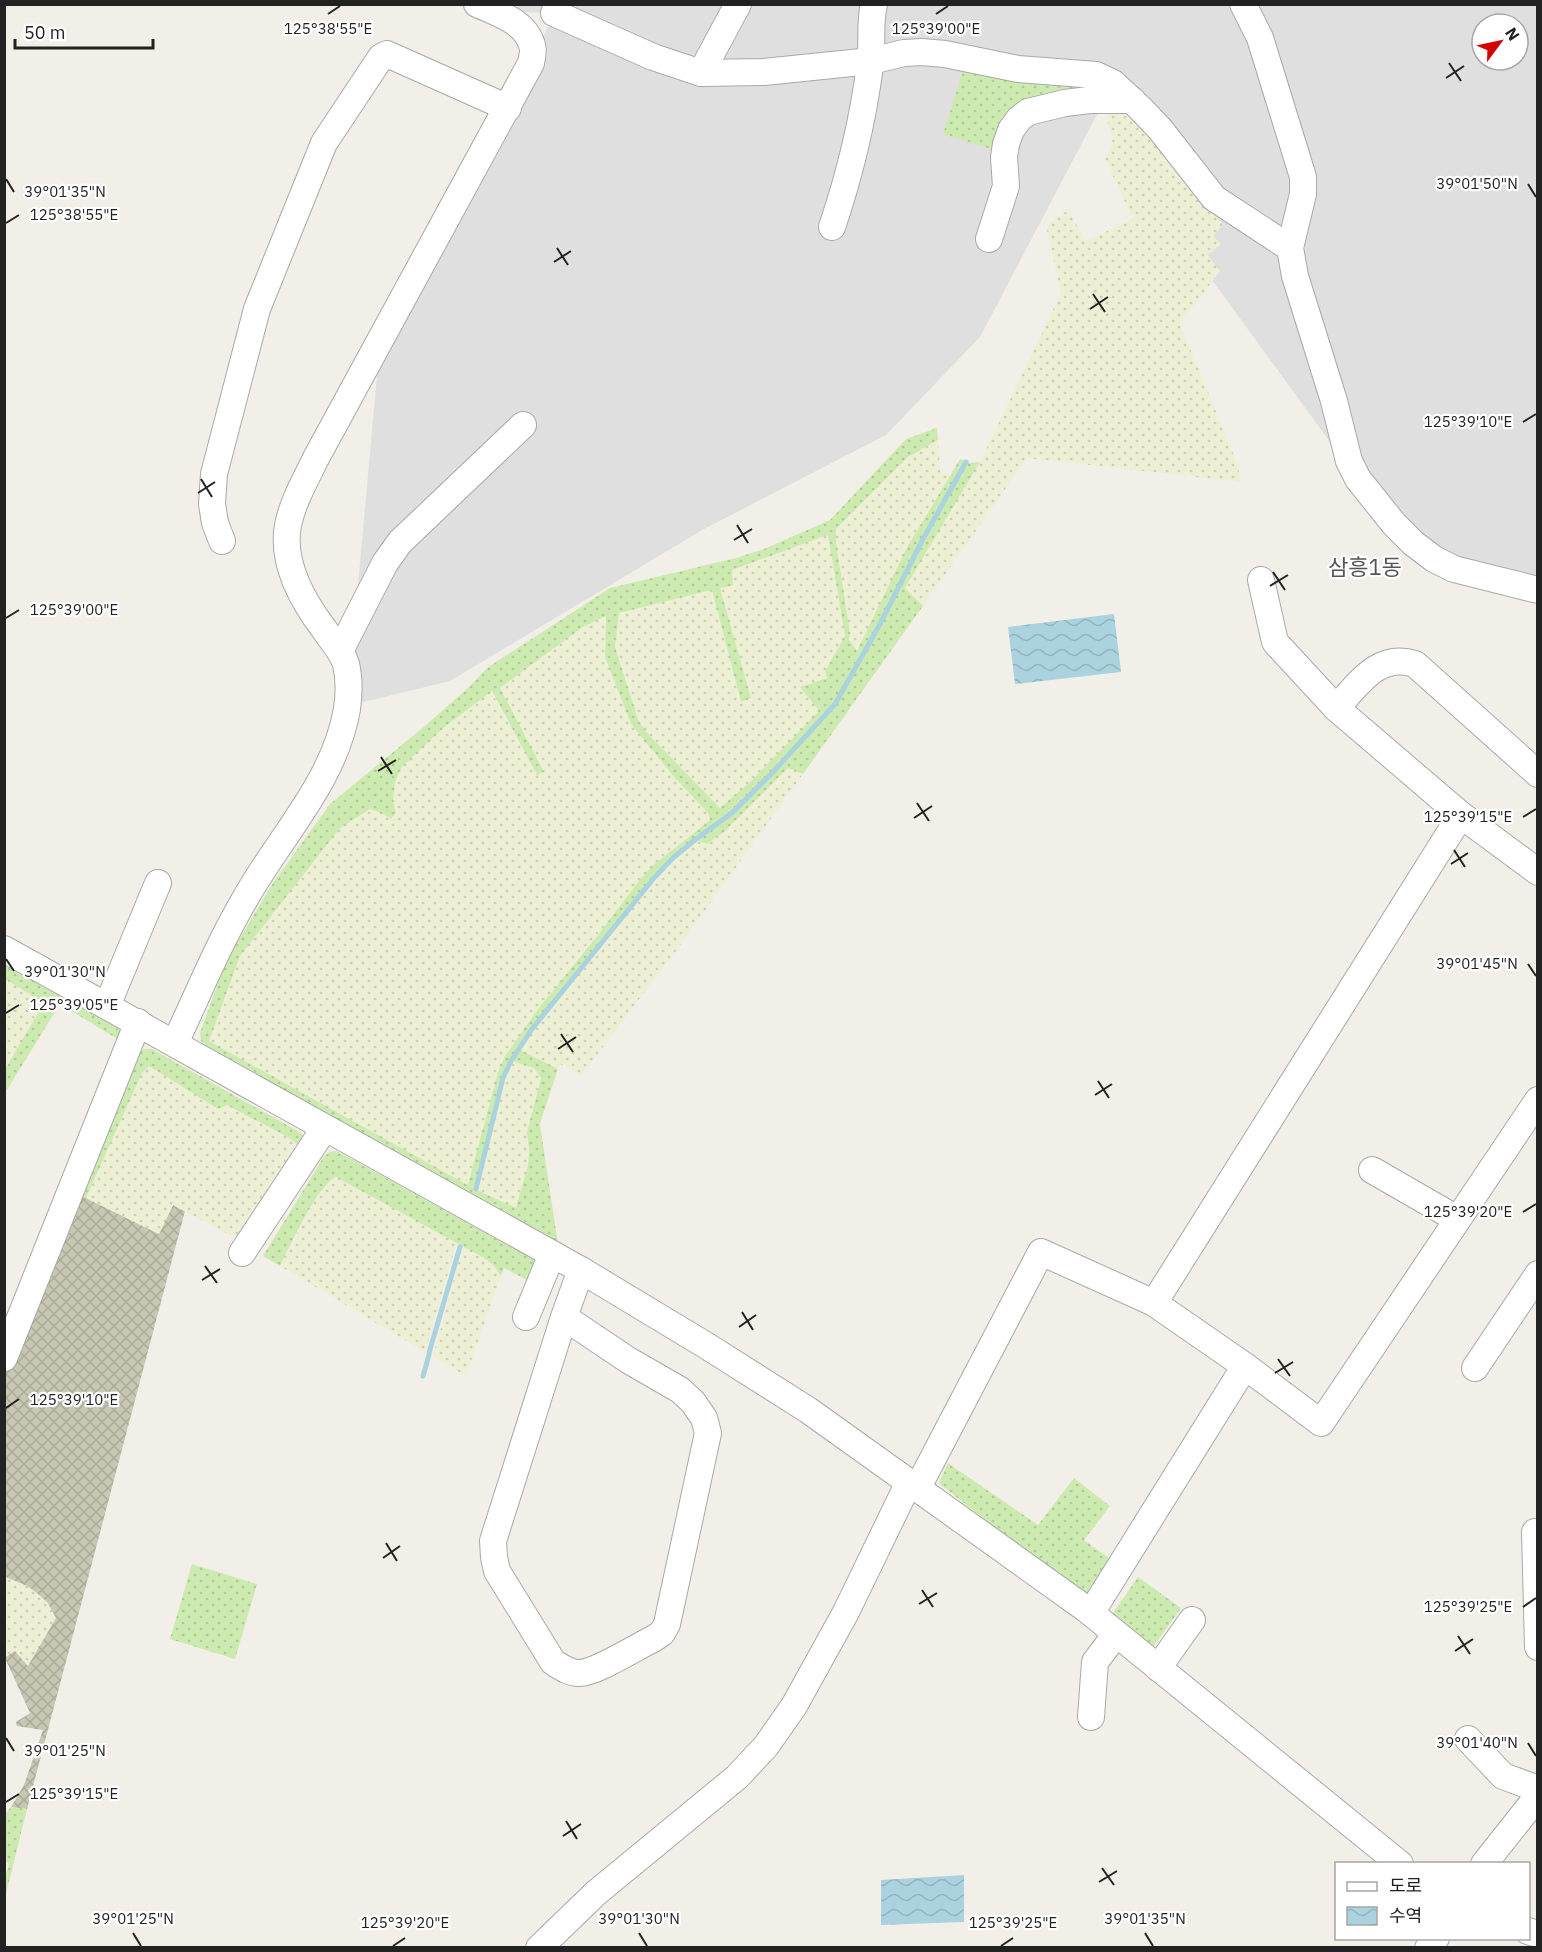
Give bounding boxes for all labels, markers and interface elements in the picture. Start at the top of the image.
scale bar [15,12,153,50]
north arrow [1470,12,1530,72]
text: 125°38'55"E [284,19,372,38]
text: 125°39'00"E [892,19,980,38]
text: 50 m [24,21,66,44]
text: N [1501,24,1524,44]
text: 39°01'50"N [1436,174,1518,193]
text: 39°01'35"N [24,182,106,201]
text: 125°38'55"E [30,205,118,224]
text: 125°39'10"E [1424,412,1512,431]
district label: 삼흥1동 [1328,552,1402,581]
text: 125°39'00"E [30,600,118,619]
text: 125°39'15"E [1424,807,1512,826]
text: 39°01'45"N [1436,954,1518,973]
text: 39°01'30"N [24,962,106,981]
text: 125°39'05"E [30,995,118,1014]
text: 125°39'20"E [1424,1202,1512,1221]
text: 125°39'10"E [30,1390,118,1409]
text: 125°39'25"E [1424,1597,1512,1616]
text: 39°01'40"N [1436,1733,1518,1752]
text: 39°01'25"N [24,1741,106,1760]
text: 125°39'15"E [30,1784,118,1803]
legend [1335,1862,1530,1940]
text: 도로 [1389,1874,1422,1897]
text: 수역 [1389,1904,1422,1927]
text: 39°01'25"N [92,1909,174,1928]
text: 39°01'30"N [598,1909,680,1928]
text: 39°01'35"N [1104,1909,1186,1928]
text: 125°39'20"E [361,1913,449,1932]
text: 125°39'25"E [969,1913,1057,1932]

